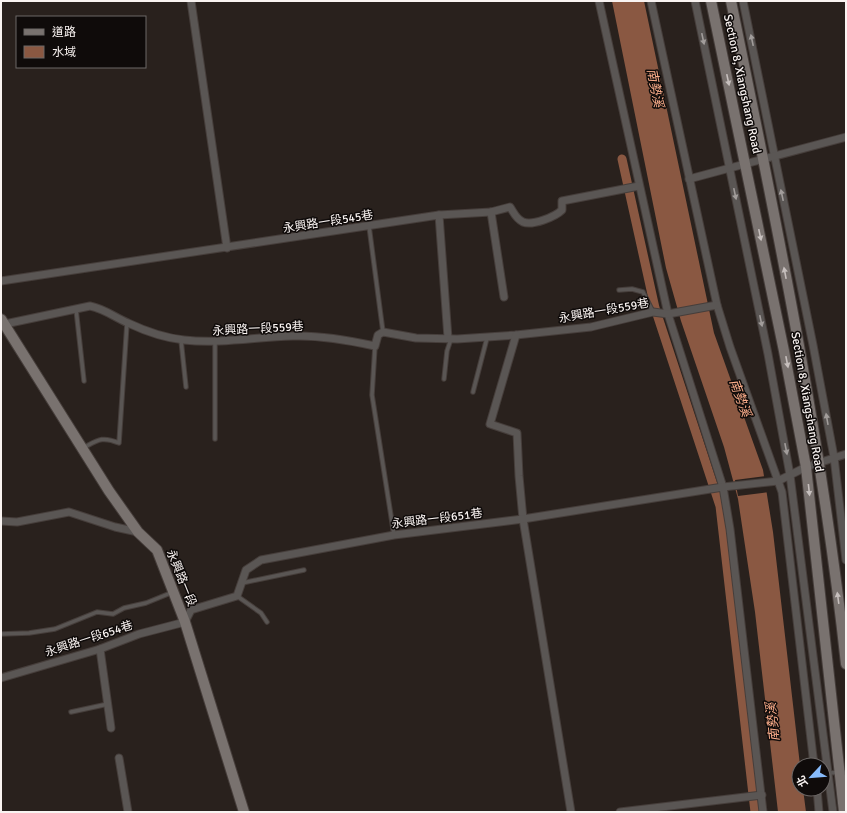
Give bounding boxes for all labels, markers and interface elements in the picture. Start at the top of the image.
street label: Section 8, Xiangshang Road [720,13,764,155]
legend [16,16,146,68]
text: 道路 [52,25,76,40]
one-way arrow [700,33,706,45]
one-way arrow [748,34,754,47]
text: 水域 [52,45,76,60]
water label: 南勢溪 [643,67,667,111]
one-way arrow [725,74,731,86]
one-way arrow [732,188,738,200]
one-way arrow [779,189,785,202]
street label: 永興路一段545巷 [282,207,374,237]
one-way arrow [758,229,764,241]
one-way arrow [782,267,788,279]
street label: 永興路一段559巷 [558,296,650,326]
one-way arrow [758,315,764,327]
street label: 永興路一段559巷 [212,319,304,339]
street label: Section 8, Xiangshang Road [787,331,827,473]
one-way arrow [784,356,790,368]
water label: 南勢溪 [726,377,755,421]
one-way arrow [823,413,829,425]
one-way arrow [783,443,789,455]
one-way arrow [806,484,812,496]
street label: 永興路一段651巷 [391,506,483,532]
street label: 永興路一段 [163,547,199,609]
one-way arrow [834,592,841,604]
street label: 永興路一段654巷 [43,618,135,660]
water label: 南勢溪 [763,700,783,742]
north arrow [791,757,831,797]
text: 北 [794,773,811,789]

